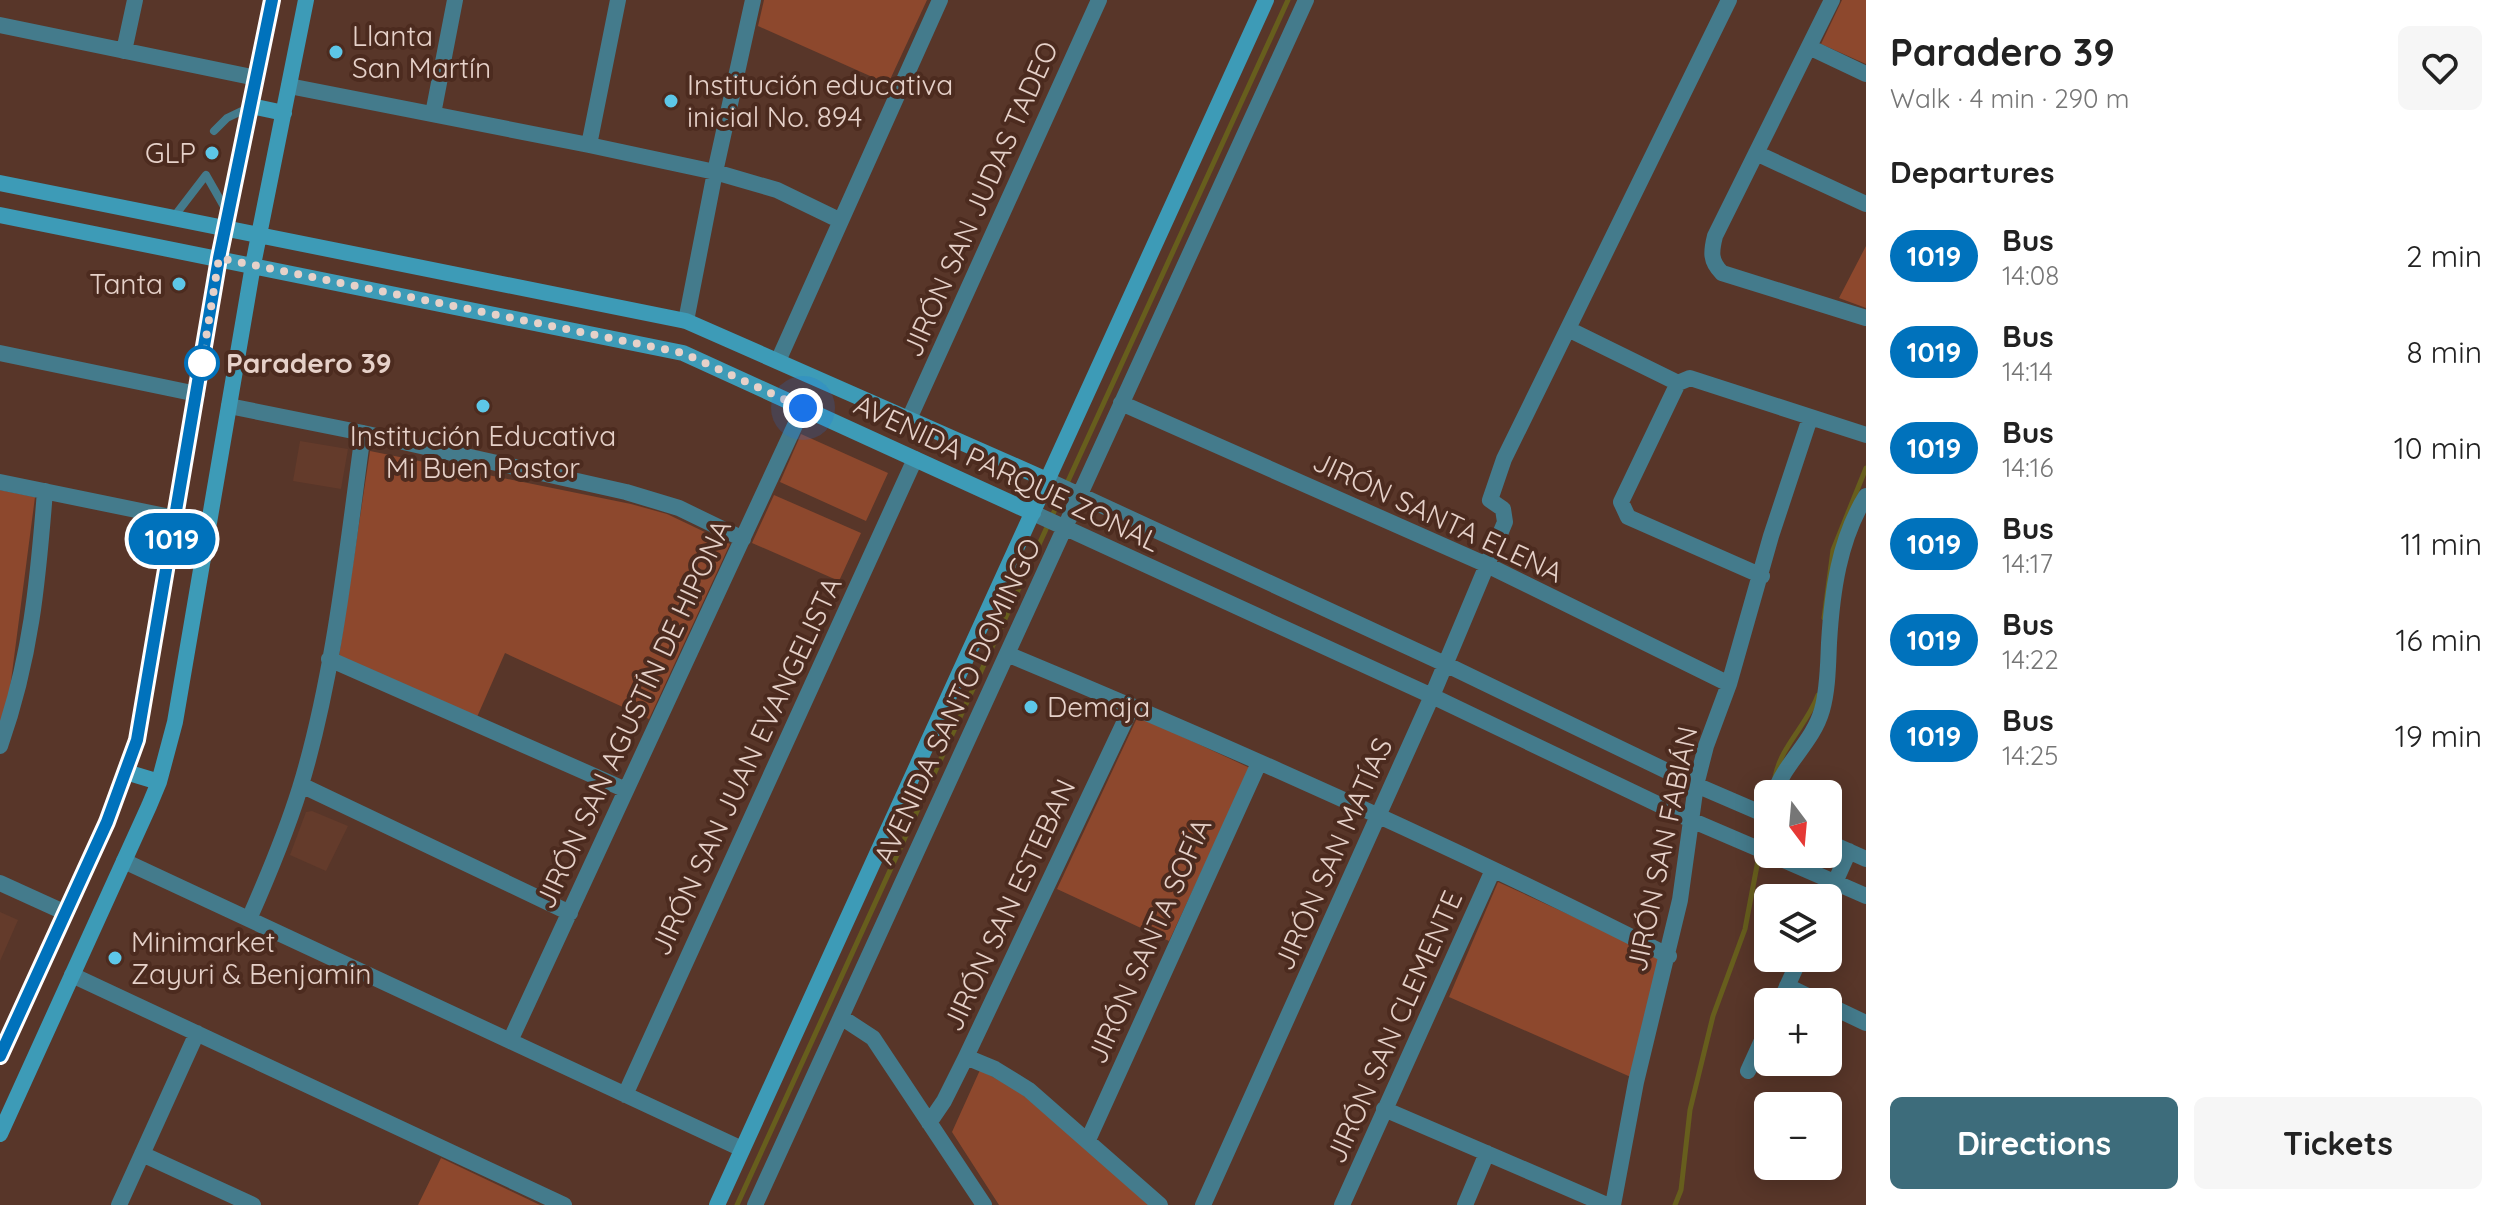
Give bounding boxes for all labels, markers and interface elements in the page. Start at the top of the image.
place label: Llanta San Martín [352,18,491,85]
button: heart [2398,26,2482,110]
text: Paradero 39 [1890,28,2115,76]
street label: JIRÓN SAN JUDAS TADEO [894,36,1065,362]
marker: Llanta San Martín [327,43,345,61]
place label: Institución educativa inicial No. 894 [687,67,953,134]
text: Walk · 4 min · 290 m [1890,82,2129,115]
marker: Institución educativa inicial No. 894 [662,92,680,110]
place label: GLP [145,135,196,170]
marker: GLP [203,144,221,162]
text: Departures [1890,153,2055,191]
text: Bus [2002,221,2054,259]
text: 2 min [2406,237,2482,275]
text: 1019 [1907,238,1961,273]
text: 14:08 [2002,259,2059,292]
place label: Tanta [89,266,163,301]
marker: Tanta [170,275,188,293]
text: Bus [2002,317,2054,355]
text: 8 min [2406,333,2482,371]
text: 1019 [1907,334,1961,369]
place label: Paradero 39 [226,345,392,380]
marker: Paradero 39 [185,346,219,380]
text: 14:14 [2002,355,2053,388]
street label: AVENIDA PARQUE ZONAL [849,386,1166,559]
your location [783,388,823,428]
marker: Institución Educativa Mi Buen Pastor [474,397,492,415]
text: Bus [2002,413,2054,451]
place label: Institución Educativa Mi Buen Pastor [350,418,616,485]
text: 10 min [2394,429,2482,467]
text: 1019 [1907,430,1961,465]
street label: JIRÓN SANTA ELENA [1308,443,1569,590]
text: 14:16 [2002,451,2053,484]
text: Bus [2002,509,2054,547]
line badge: 1019 [116,513,228,565]
street label: JIRÓN SAN AGUSTÍN DE HIPONA [527,514,738,914]
text: 1019 [145,521,199,556]
text: 11 min [2400,525,2482,563]
text: 1019 [1907,526,1961,561]
street label: AVENIDA SANTO DOMINGO [865,532,1048,869]
text: 14:17 [2002,547,2053,580]
street label: JIRÓN SAN JUAN EVANGELISTA [642,571,849,961]
text: Bus [2002,605,2054,643]
text: 16 min [2395,621,2482,659]
text: 1019 [1907,622,1961,657]
text: 14:22 [2002,643,2059,676]
place label: Demaja [1047,689,1150,724]
marker: Demaja [1022,698,1040,716]
text: Bus [2002,701,2054,739]
text: 19 min [2395,717,2482,755]
text: 1019 [1907,718,1961,753]
street label: JIRÓN SAN FABIÁN [1618,723,1705,975]
street label: JIRÓN SAN MATÍAS [1266,732,1400,975]
text: 14:25 [2002,739,2058,772]
street label: JIRÓN SAN ESTEBAN [935,773,1082,1036]
north arrow [1754,780,1842,868]
map controls [1754,780,1842,1180]
street label: JIRÓN SANTA SOFÍA [1079,813,1218,1069]
button: layers [1754,884,1842,972]
street label: JIRÓN SAN CLEMENTE [1318,885,1469,1168]
place label: Minimarket Zayuri & Benjamin [131,924,371,991]
marker: Minimarket Zayuri & Benjamin [106,949,124,967]
button: + [1754,988,1842,1076]
button: − [1754,1092,1842,1180]
button: Directions [1890,1097,2178,1189]
button: Tickets [2194,1097,2482,1189]

